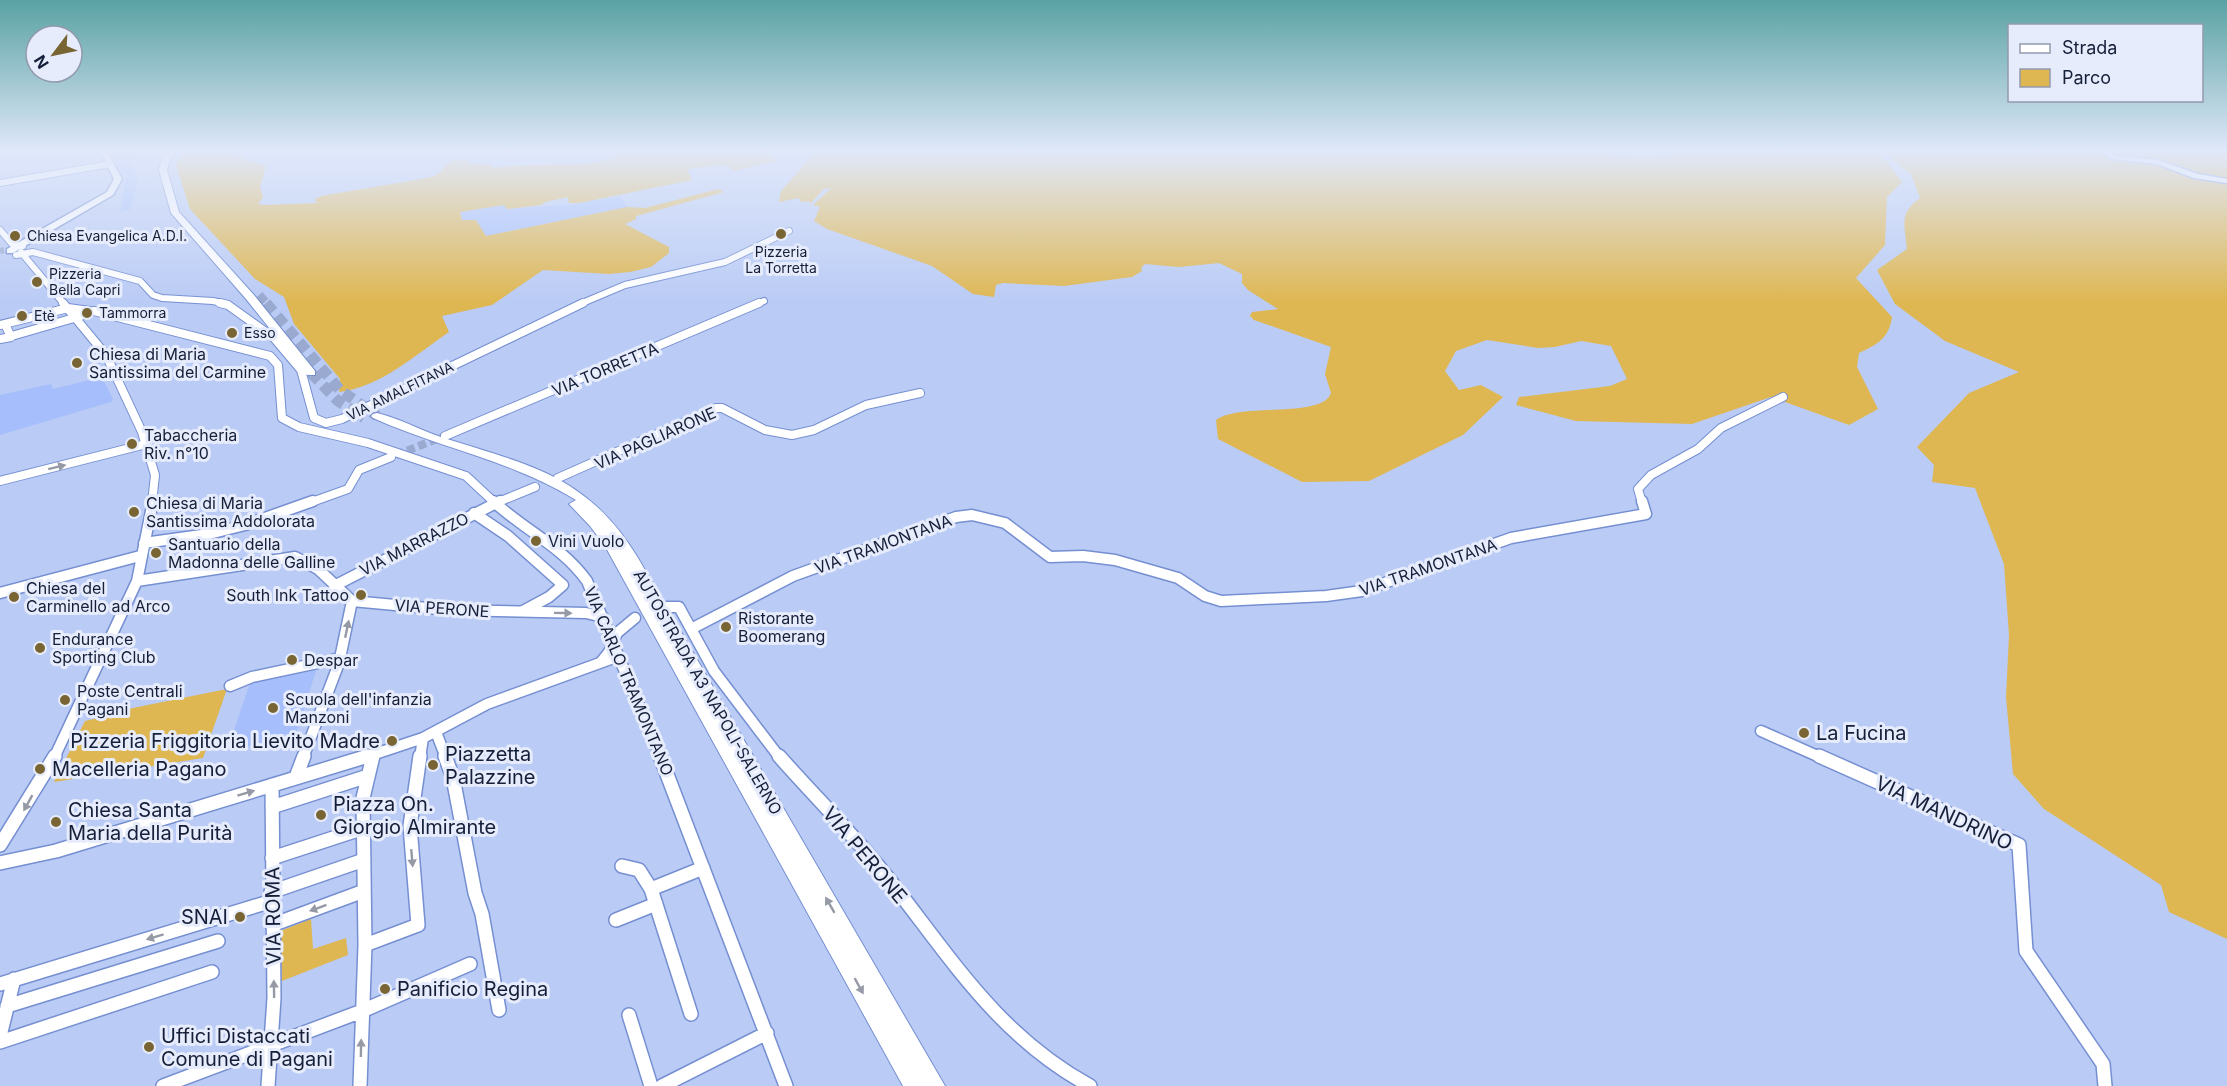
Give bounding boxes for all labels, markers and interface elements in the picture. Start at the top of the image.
north arrow [24,24,84,84]
legend [2008,24,2203,102]
text: Strada [2062,37,2117,58]
text: N [30,51,53,72]
text: Parco [2062,67,2111,88]
place label: Chiesa Evangelica A.D.I. [27,227,187,244]
marker: Pizzeria La Torretta [774,227,788,241]
marker: Chiesa Evangelica A.D.I. [8,229,22,243]
place label: Pizzeria La Torretta [745,243,817,276]
place label: Pizzeria Bella Capri [49,265,120,298]
marker: Pizzeria Bella Capri [30,275,44,289]
place label: Tammorra [99,304,166,321]
marker: Tammorra [80,306,94,320]
place label: Etè [34,307,55,324]
marker: Etè [15,309,29,323]
place label: Esso [244,324,276,341]
marker: Esso [225,326,239,340]
street label: VIA TORRETTA [549,338,661,400]
place label: Chiesa di Maria Santissima del Carmine [89,344,266,382]
marker: Chiesa di Maria Santissima del Carmine [70,356,84,370]
street label: VIA AMALFITANA [344,357,456,424]
street label: VIA PAGLIARONE [591,402,719,474]
place label: Tabaccheria Riv. n°10 [144,425,237,463]
marker: Tabaccheria Riv. n°10 [125,437,139,451]
one-way arrow [48,461,66,471]
place label: Chiesa di Maria Santissima Addolorata [146,493,315,531]
marker: Chiesa di Maria Santissima Addolorata [127,505,141,519]
street label: VIA MARRAZZO [356,508,472,580]
street label: VIA TRAMONTANA [812,510,954,578]
place label: Vini Vuolo [548,531,624,551]
place label: Santuario della Madonna delle Galline [168,534,335,572]
marker: Vini Vuolo [529,534,543,548]
street label: VIA TRAMONTANA [1356,534,1500,600]
marker: Santuario della Madonna delle Galline [149,546,163,560]
street label: AUTOSTRADA A3 NAPOLI-SALERNO [629,566,787,818]
place label: Chiesa del Carminello ad Arco [26,578,170,616]
street label: VIA CARLO TRAMONTANO [580,583,678,779]
place label: South Ink Tattoo [226,585,349,605]
marker: South Ink Tattoo [354,588,368,602]
marker: Chiesa del Carminello ad Arco [7,590,21,604]
street label: VIA PERONE [394,595,490,621]
one-way arrow [553,608,572,617]
place label: Ristorante Boomerang [738,608,825,646]
one-way arrow [343,620,352,639]
marker: Ristorante Boomerang [719,620,733,634]
place label: Endurance Sporting Club [52,629,156,667]
marker: Endurance Sporting Club [33,641,47,655]
place label: Despar [304,650,358,670]
marker: Despar [285,653,299,667]
place label: Poste Centrali Pagani [77,681,183,719]
place label: Scuola dell'infanzia Manzoni [285,689,432,727]
marker: Poste Centrali Pagani [58,693,72,707]
marker: Scuola dell'infanzia Manzoni [266,701,280,715]
place label: La Fucina [1816,721,1906,745]
marker: La Fucina [1797,726,1811,740]
place label: Pizzeria Friggitoria Lievito Madre [70,729,380,753]
marker: Pizzeria Friggitoria Lievito Madre [385,734,399,748]
place label: Piazzetta Palazzine [445,742,536,789]
place label: Macelleria Pagano [52,757,227,781]
marker: Piazzetta Palazzine [426,758,440,772]
marker: Macelleria Pagano [33,762,47,776]
street label: VIA MANDRINO [1872,771,2016,855]
one-way arrow [237,787,255,797]
place label: Piazza On. Giorgio Almirante [333,792,496,839]
one-way arrow [23,795,33,812]
place label: Chiesa Santa Maria della Purità [68,798,232,845]
street label: VIA PERONE [818,802,912,908]
marker: Piazza On. Giorgio Almirante [314,808,328,822]
marker: Chiesa Santa Maria della Purità [49,815,63,829]
one-way arrow [408,849,417,868]
street label: VIA ROMA [260,866,286,966]
one-way arrow [825,897,835,914]
one-way arrow [309,903,327,913]
place label: SNAI [181,905,228,929]
marker: SNAI [233,910,247,924]
one-way arrow [146,933,164,942]
place label: Panificio Regina [397,977,548,1001]
one-way arrow [854,978,864,995]
one-way arrow [269,979,278,998]
marker: Panificio Regina [378,982,392,996]
place label: Uffici Distaccati Comune di Pagani [161,1024,333,1071]
one-way arrow [356,1039,366,1058]
marker: Uffici Distaccati Comune di Pagani [142,1040,156,1054]

